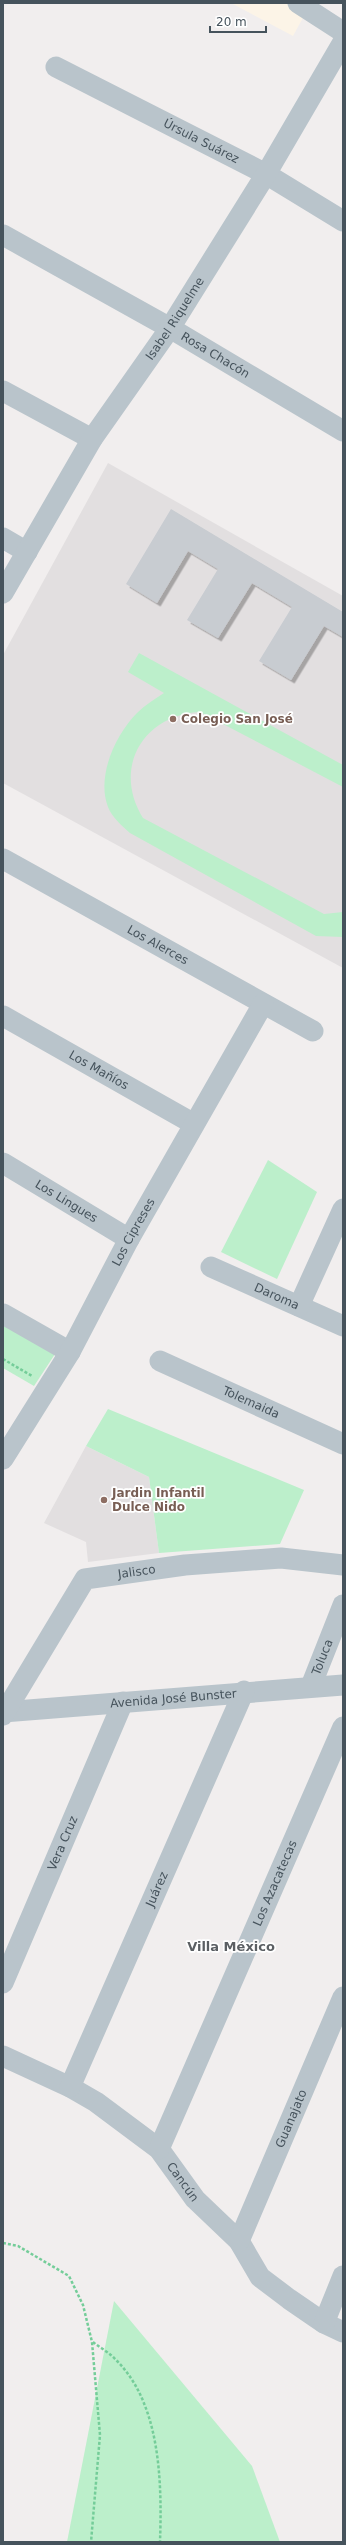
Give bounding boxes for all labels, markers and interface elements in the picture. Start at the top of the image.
scale bar [210,8,266,34]
text: 20 m [216,15,247,29]
street label: Úrsula Suárez [161,115,241,166]
street label: Isabel Riquelme [143,275,207,363]
street label: Rosa Chacón [179,329,252,381]
place label: Colegio San José [181,712,293,726]
marker: Colegio San José [168,714,178,724]
street label: Los Alerces [125,922,191,967]
street label: Los Mañíos [66,1048,131,1093]
street label: Los Lingues [33,1177,100,1225]
street label: Los Cipreses [109,1196,158,1268]
street label: Daroma [252,1280,301,1313]
street label: Tolemaida [220,1383,282,1421]
place label: Jardin Infantil Dulce Nido [111,1486,205,1514]
marker: Jardin Infantil Dulce Nido [99,1495,109,1505]
street label: Jalisco [116,1562,156,1581]
street label: Toluca [309,1637,336,1678]
street label: Avenida José Bunster [110,1686,237,1710]
street label: Vera Cruz [45,1814,81,1873]
street label: Los Azacatecas [250,1838,300,1928]
street label: Juárez [143,1870,171,1910]
district label: Villa México [187,1939,275,1954]
street label: Guanajato [273,2087,310,2150]
street label: Cancún [164,2159,202,2204]

